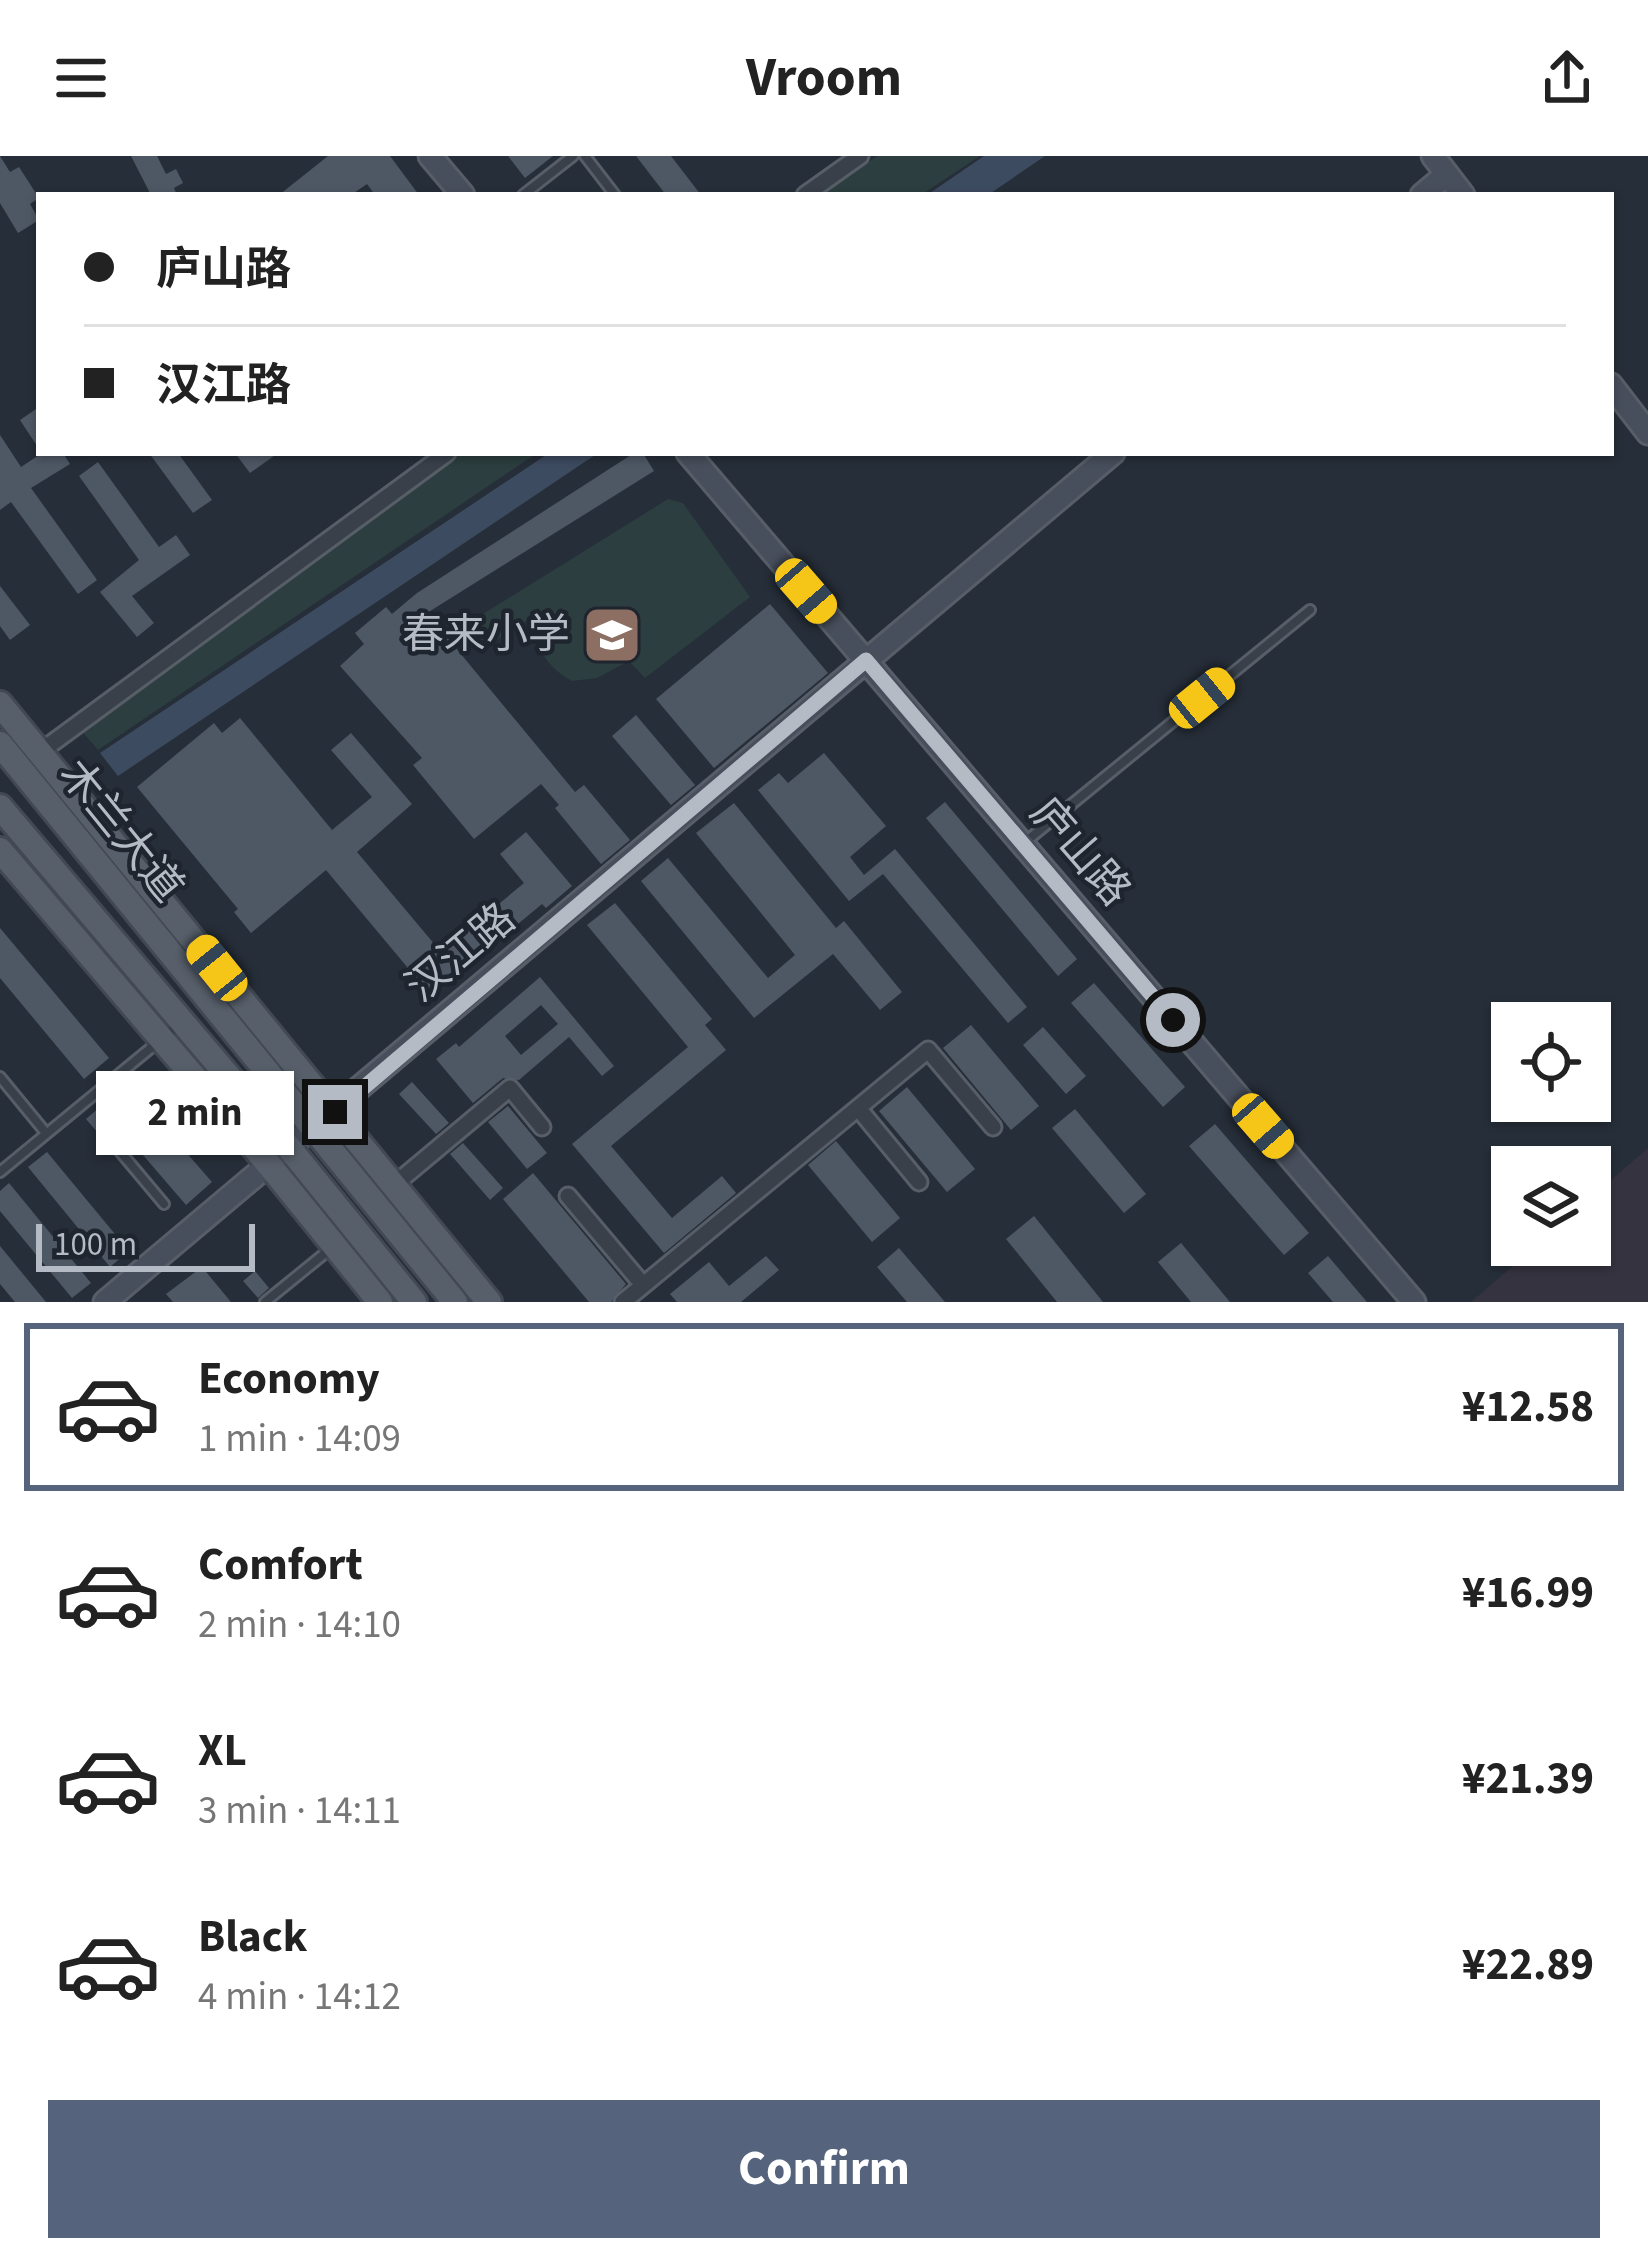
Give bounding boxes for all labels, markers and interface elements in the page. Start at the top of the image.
text: Vroom [746,40,902,117]
icon: menu [48,45,114,111]
icon: share [1534,45,1600,111]
text: 庐山路 [156,238,291,302]
text: 汉江路 [156,354,291,418]
car [769,552,843,630]
school or university icon: 春来小学 [581,604,643,666]
place label: 春来小学 [402,605,570,665]
car [1163,661,1241,735]
street label: 木兰大道 [45,747,197,915]
street label: 庐山路 [1016,785,1144,919]
street label: 汉江路 [393,890,529,1016]
car [180,929,254,1007]
route start [1146,993,1200,1047]
map controls [1491,1002,1611,1266]
button: locate [1491,1002,1611,1122]
callout: 2 min [95,1070,293,1154]
text: 2 min [148,1085,242,1141]
route end [308,1085,362,1139]
car [1226,1087,1300,1165]
button: layers [1491,1146,1611,1266]
scale bar [36,1218,255,1271]
text: 100 m [54,1221,137,1268]
text: Economy [198,1347,380,1411]
icon: car [54,1353,162,1461]
text: ¥12.58 [1462,1375,1594,1439]
text: 1 min · 14:09 [198,1411,401,1467]
text: Comfort [198,1533,363,1597]
icon: car [54,1539,162,1647]
text: ¥16.99 [1462,1561,1594,1625]
text: 2 min · 14:10 [198,1597,401,1653]
text: XL [198,1719,247,1783]
icon: car [54,1725,162,1833]
text: ¥21.39 [1462,1747,1594,1811]
text: 3 min · 14:11 [198,1783,401,1839]
text: Black [198,1905,308,1969]
icon: car [54,1911,162,2019]
text: ¥22.89 [1462,1933,1594,1997]
text: 4 min · 14:12 [198,1969,401,2025]
button: Confirm [48,2100,1600,2238]

